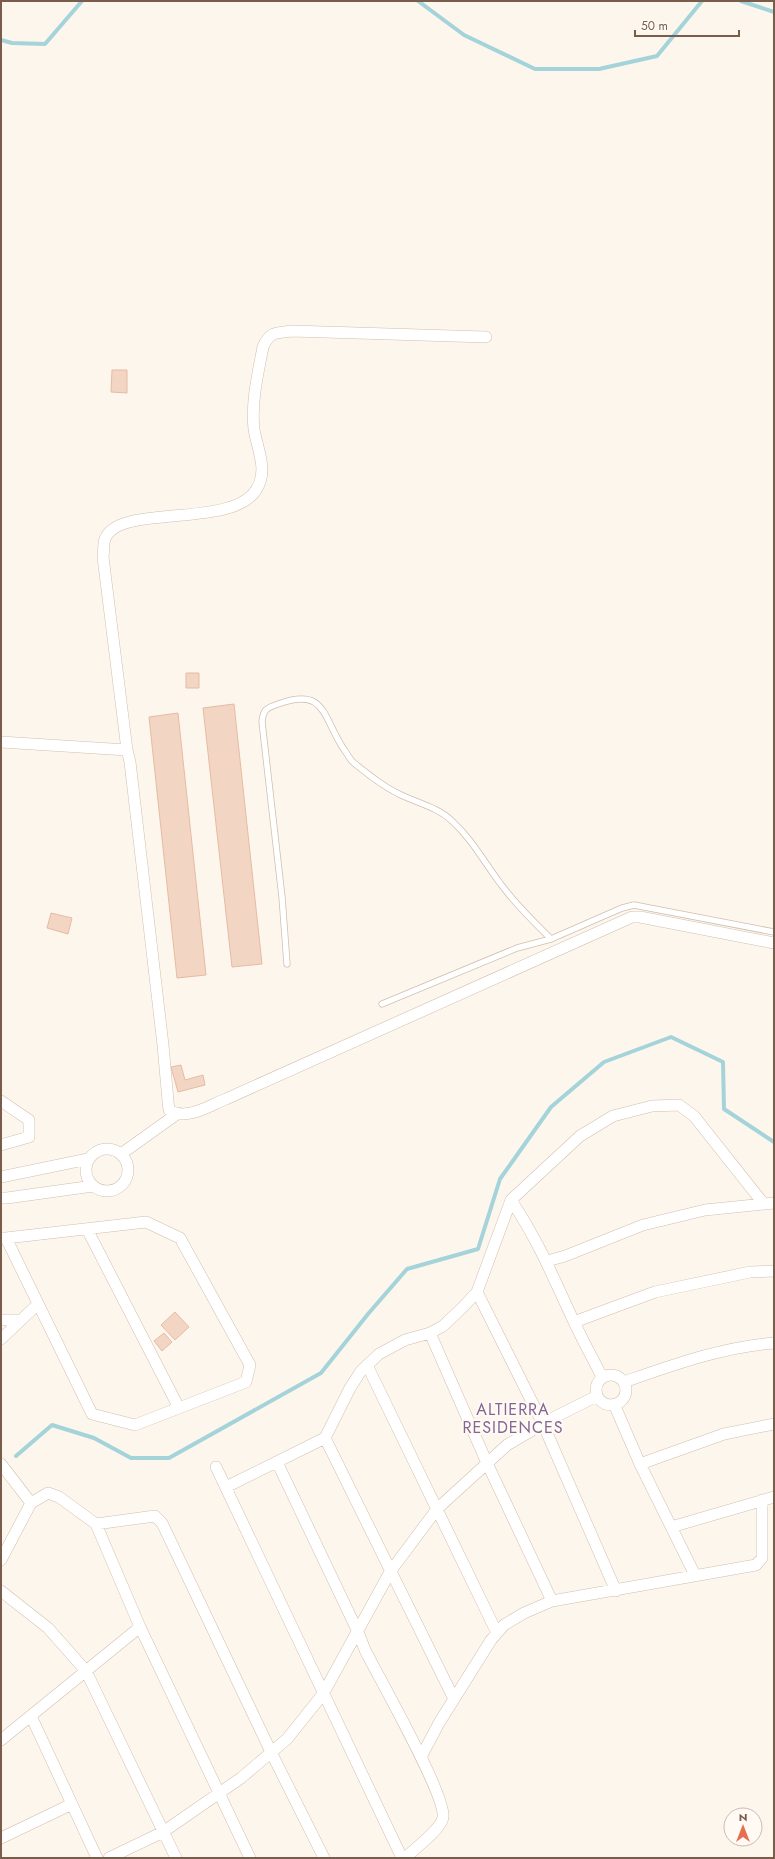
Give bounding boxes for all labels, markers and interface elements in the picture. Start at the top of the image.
scale bar [635,12,739,38]
text: 50 m [641,17,668,35]
district label: ALTIERRA RESIDENCES [462,1398,564,1439]
north arrow [723,1807,763,1847]
text: N [739,1809,747,1825]

